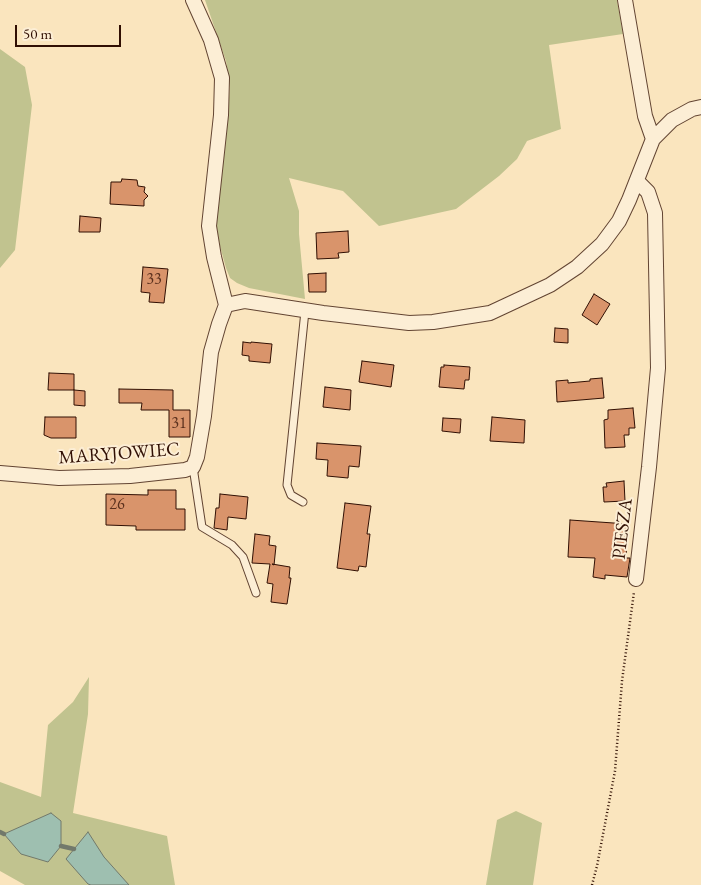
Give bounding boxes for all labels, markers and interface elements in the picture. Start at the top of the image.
scale bar [18,15,124,47]
text: 50 m [23,24,52,43]
house number: 33 [146,270,162,290]
house number: 31 [171,414,187,434]
street label: MARYJOWIEC [58,438,180,470]
house number: 26 [109,495,125,515]
street label: PIESZA [608,497,638,561]

